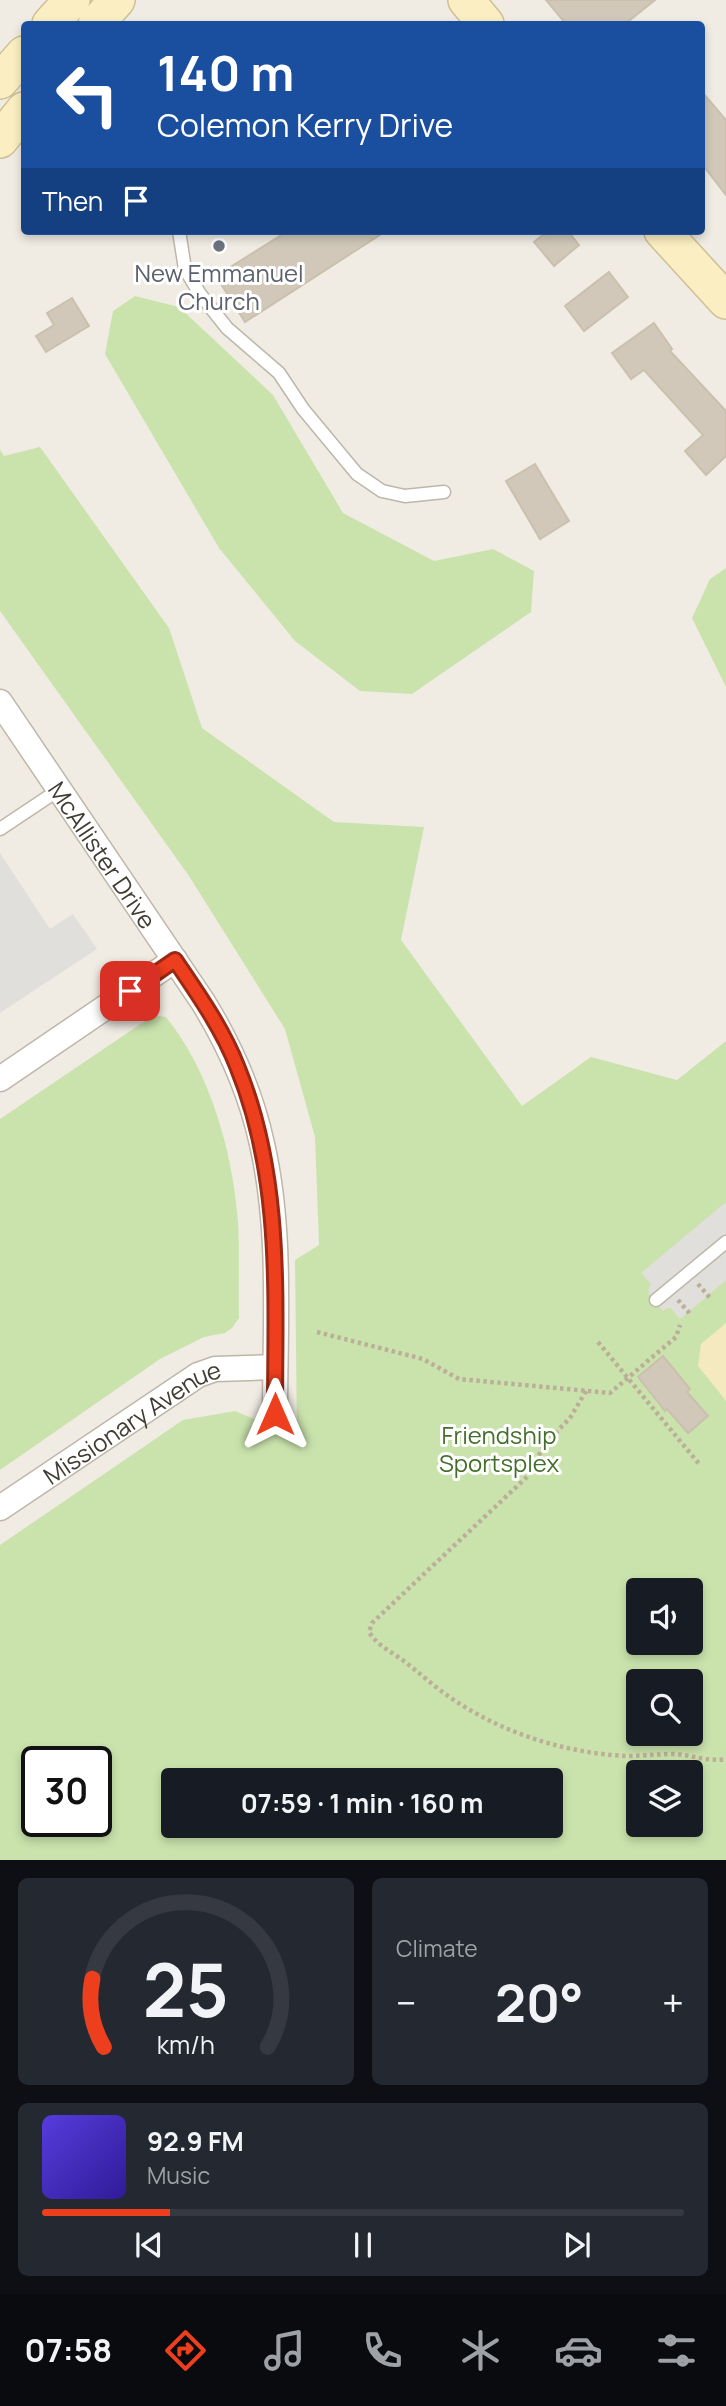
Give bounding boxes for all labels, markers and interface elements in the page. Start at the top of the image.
text: 140 m [157,39,294,106]
icon: left [42,49,133,140]
text: Colemon Kerry Drive [157,103,453,147]
icon: arrive [117,182,155,220]
text: Then [42,183,103,219]
marker: New Emmanuel Church [211,238,227,254]
place label: New Emmanuel Church [134,256,304,317]
street label: McAllister Drive [42,774,165,934]
pin [100,961,160,1021]
icon: arrive [111,972,149,1010]
street label: Missionary Avenue [36,1352,225,1491]
position arrow [238,1377,312,1451]
park label: Friendship Sportsplex [439,1418,559,1479]
map controls [626,1578,703,1837]
button: sound [626,1578,703,1655]
button: search [626,1669,703,1746]
speed limit sign: 30 [21,1746,112,1837]
button: layers [626,1760,703,1837]
text: 07:59 · 1 min · 160 m [241,1785,483,1821]
text: Climate [396,1932,478,1964]
text: 25 [143,1940,229,2040]
text: 20° [495,1967,584,2038]
text: − [396,1976,417,2028]
text: + [662,1976,684,2028]
text: km/h [157,2027,215,2062]
text: 92.9 FM [147,2123,244,2159]
text: Music [147,2159,210,2191]
icon: previous [130,2226,168,2264]
icon: pause [344,2226,382,2264]
icon: next [558,2226,596,2264]
icon: directions [161,2326,210,2375]
icon: music [260,2326,309,2375]
icon: phone [358,2326,407,2375]
icon: climate [456,2326,505,2375]
icon: car [554,2326,603,2375]
icon: filters [652,2326,701,2375]
text: 07:58 [25,2328,112,2372]

